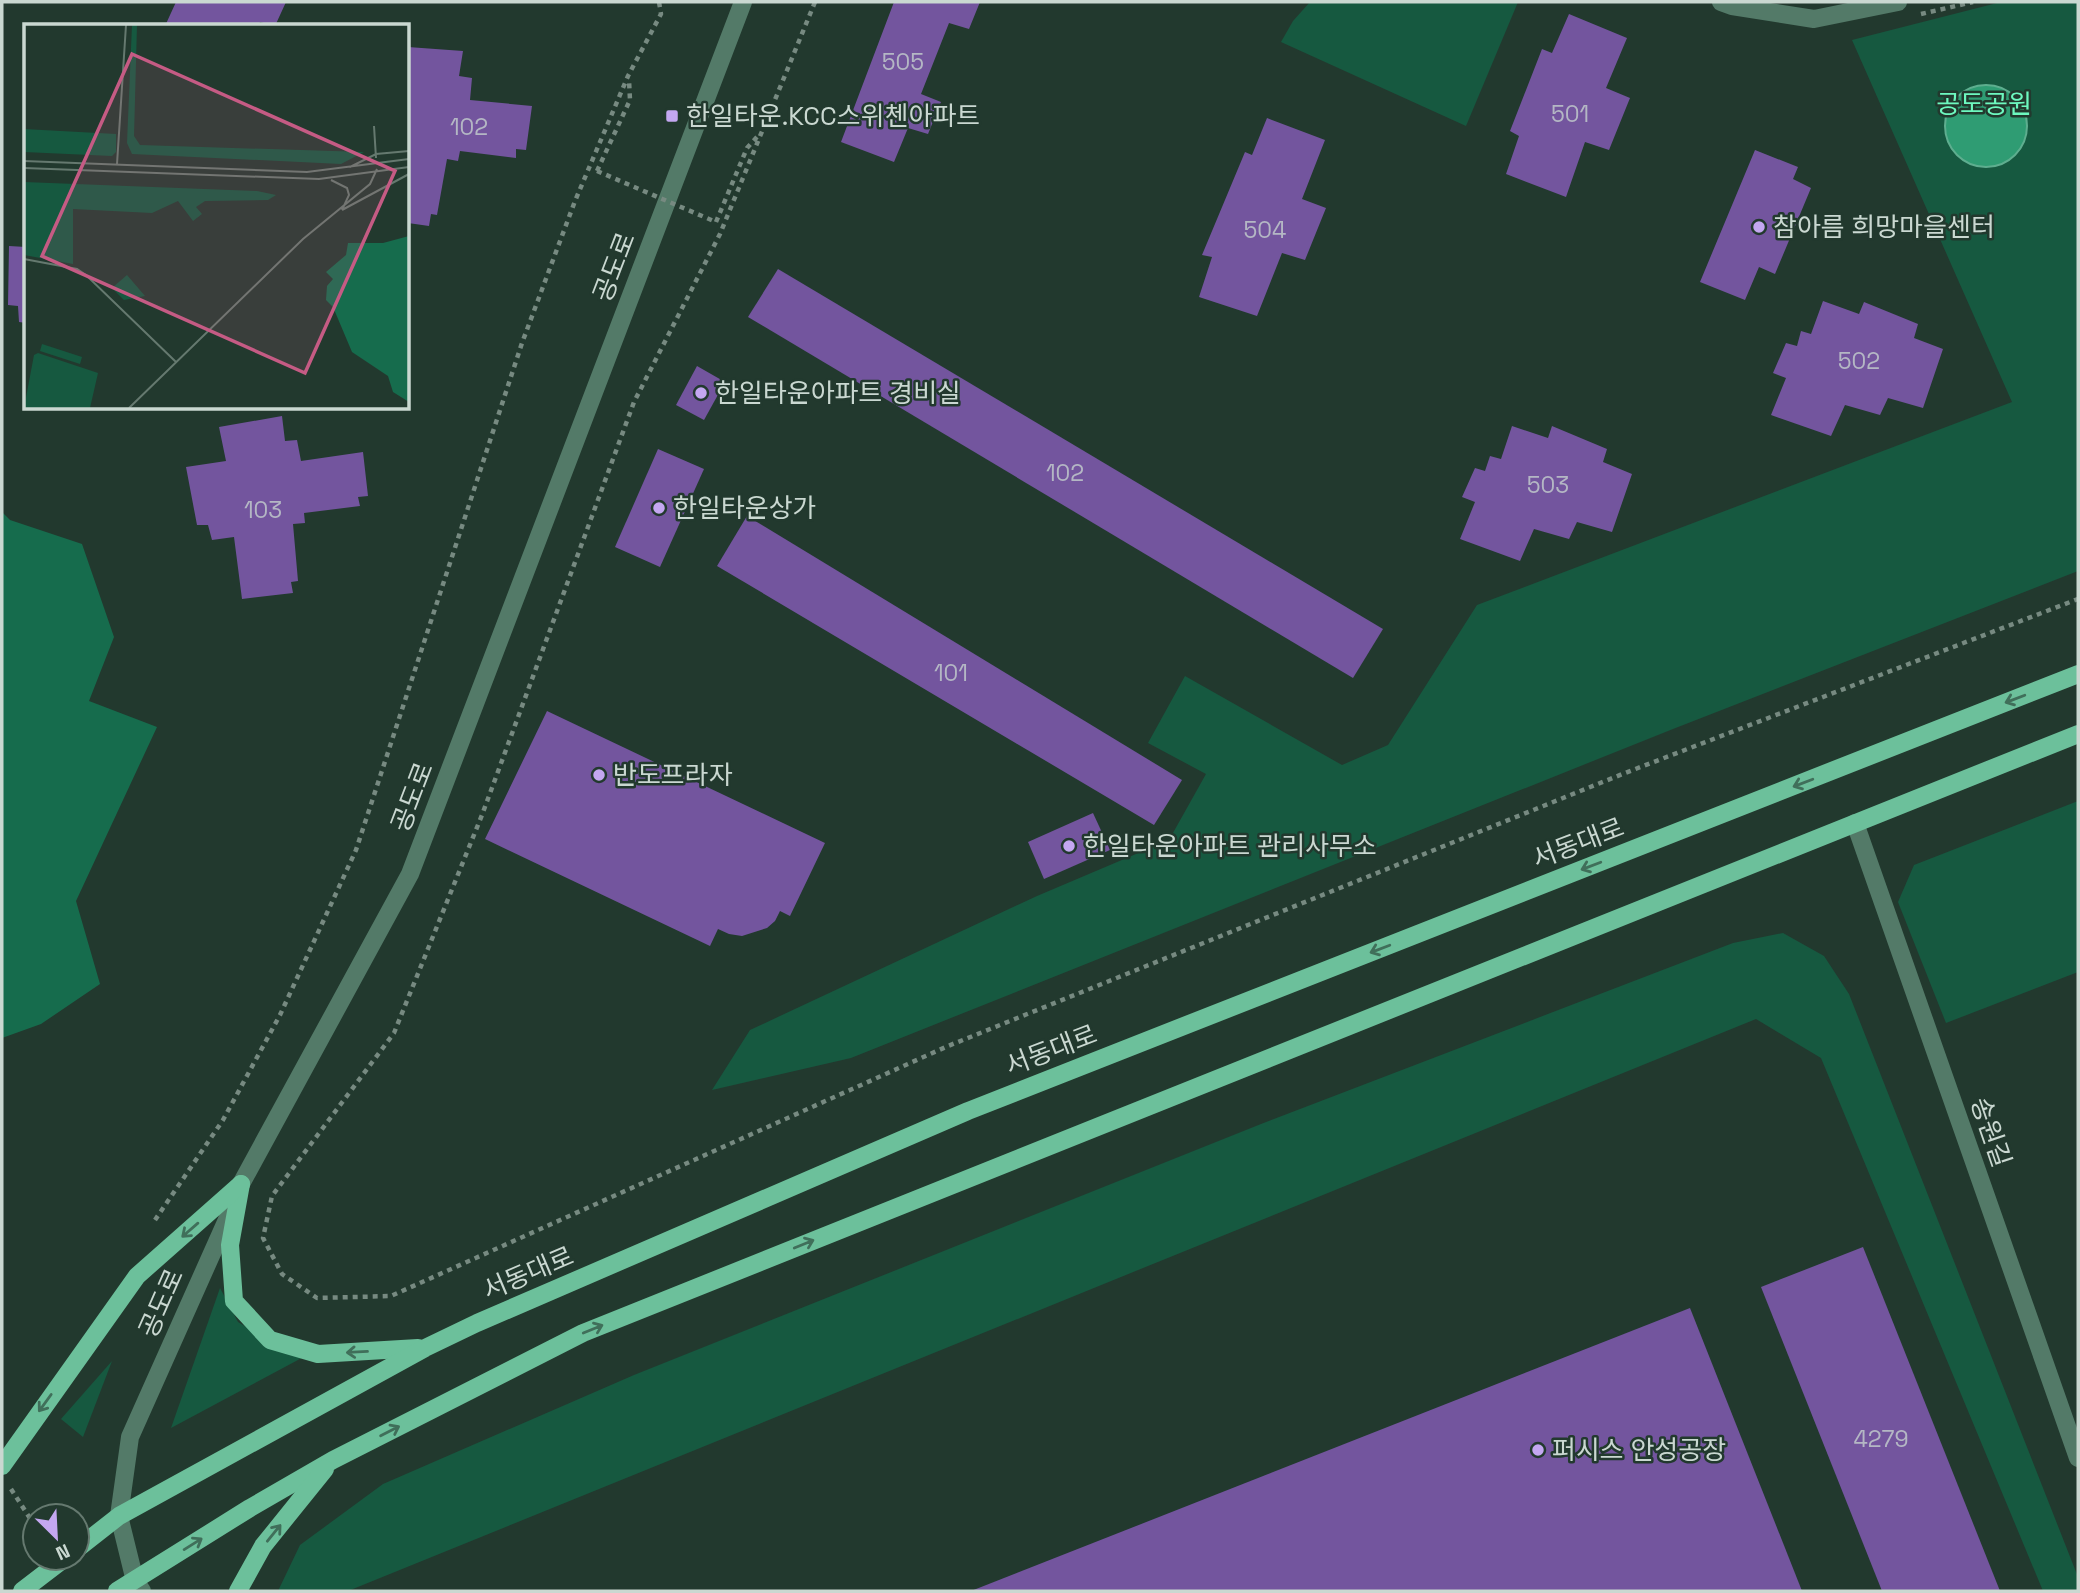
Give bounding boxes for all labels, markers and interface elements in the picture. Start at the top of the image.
inset map [24,24,410,410]
house number: 505 [882,47,924,77]
park label: 공도공원 [1936,87,2032,121]
place label: 한일타운.KCC스위첸아파트 [686,99,980,133]
house number: 501 [1551,99,1589,129]
marker: 한일타운.KCC스위첸아파트 [664,108,680,124]
house number: 102 [450,112,488,142]
place label: 참아름 희망마을센터 [1773,210,1995,244]
house number: 504 [1244,215,1286,245]
marker: 참아름 희망마을센터 [1751,219,1767,235]
street label: 공도로 [585,227,643,307]
house number: 502 [1838,346,1880,376]
place label: 한일타운아파트 경비실 [715,376,961,410]
marker: 한일타운아파트 경비실 [693,385,709,401]
house number: 102 [1046,458,1084,488]
house number: 503 [1527,470,1569,500]
place label: 한일타운상가 [673,491,817,525]
house number: 103 [244,495,282,525]
marker: 한일타운상가 [651,500,667,516]
house number: 101 [934,658,968,688]
one-way arrow [2004,694,2026,707]
street label: 공도로 [383,757,441,837]
place label: 반도프라자 [613,758,733,792]
marker: 반도프라자 [591,767,607,783]
one-way arrow [1793,777,1814,790]
street label: 서동대로 [1527,810,1629,876]
place label: 한일타운아파트 관리사무소 [1083,829,1377,863]
marker: 한일타운아파트 관리사무소 [1061,838,1077,854]
one-way arrow [1581,860,1603,873]
one-way arrow [1369,944,1391,957]
street label: 서동대로 [1000,1017,1102,1083]
street label: 송원길 [1963,1093,2019,1171]
one-way arrow [182,1221,199,1238]
one-way arrow [793,1237,815,1250]
street label: 서동대로 [477,1239,579,1307]
street label: 공도로 [131,1263,191,1343]
one-way arrow [582,1321,604,1334]
one-way arrow [346,1345,369,1358]
one-way arrow [38,1393,52,1412]
one-way arrow [379,1423,400,1437]
house number: 4279 [1853,1424,1909,1454]
place label: 퍼시스 안성공장 [1552,1433,1726,1467]
marker: 퍼시스 안성공장 [1530,1442,1546,1458]
north arrow [21,1502,91,1572]
one-way arrow [266,1525,281,1543]
one-way arrow [183,1537,202,1552]
text: N [52,1538,74,1566]

